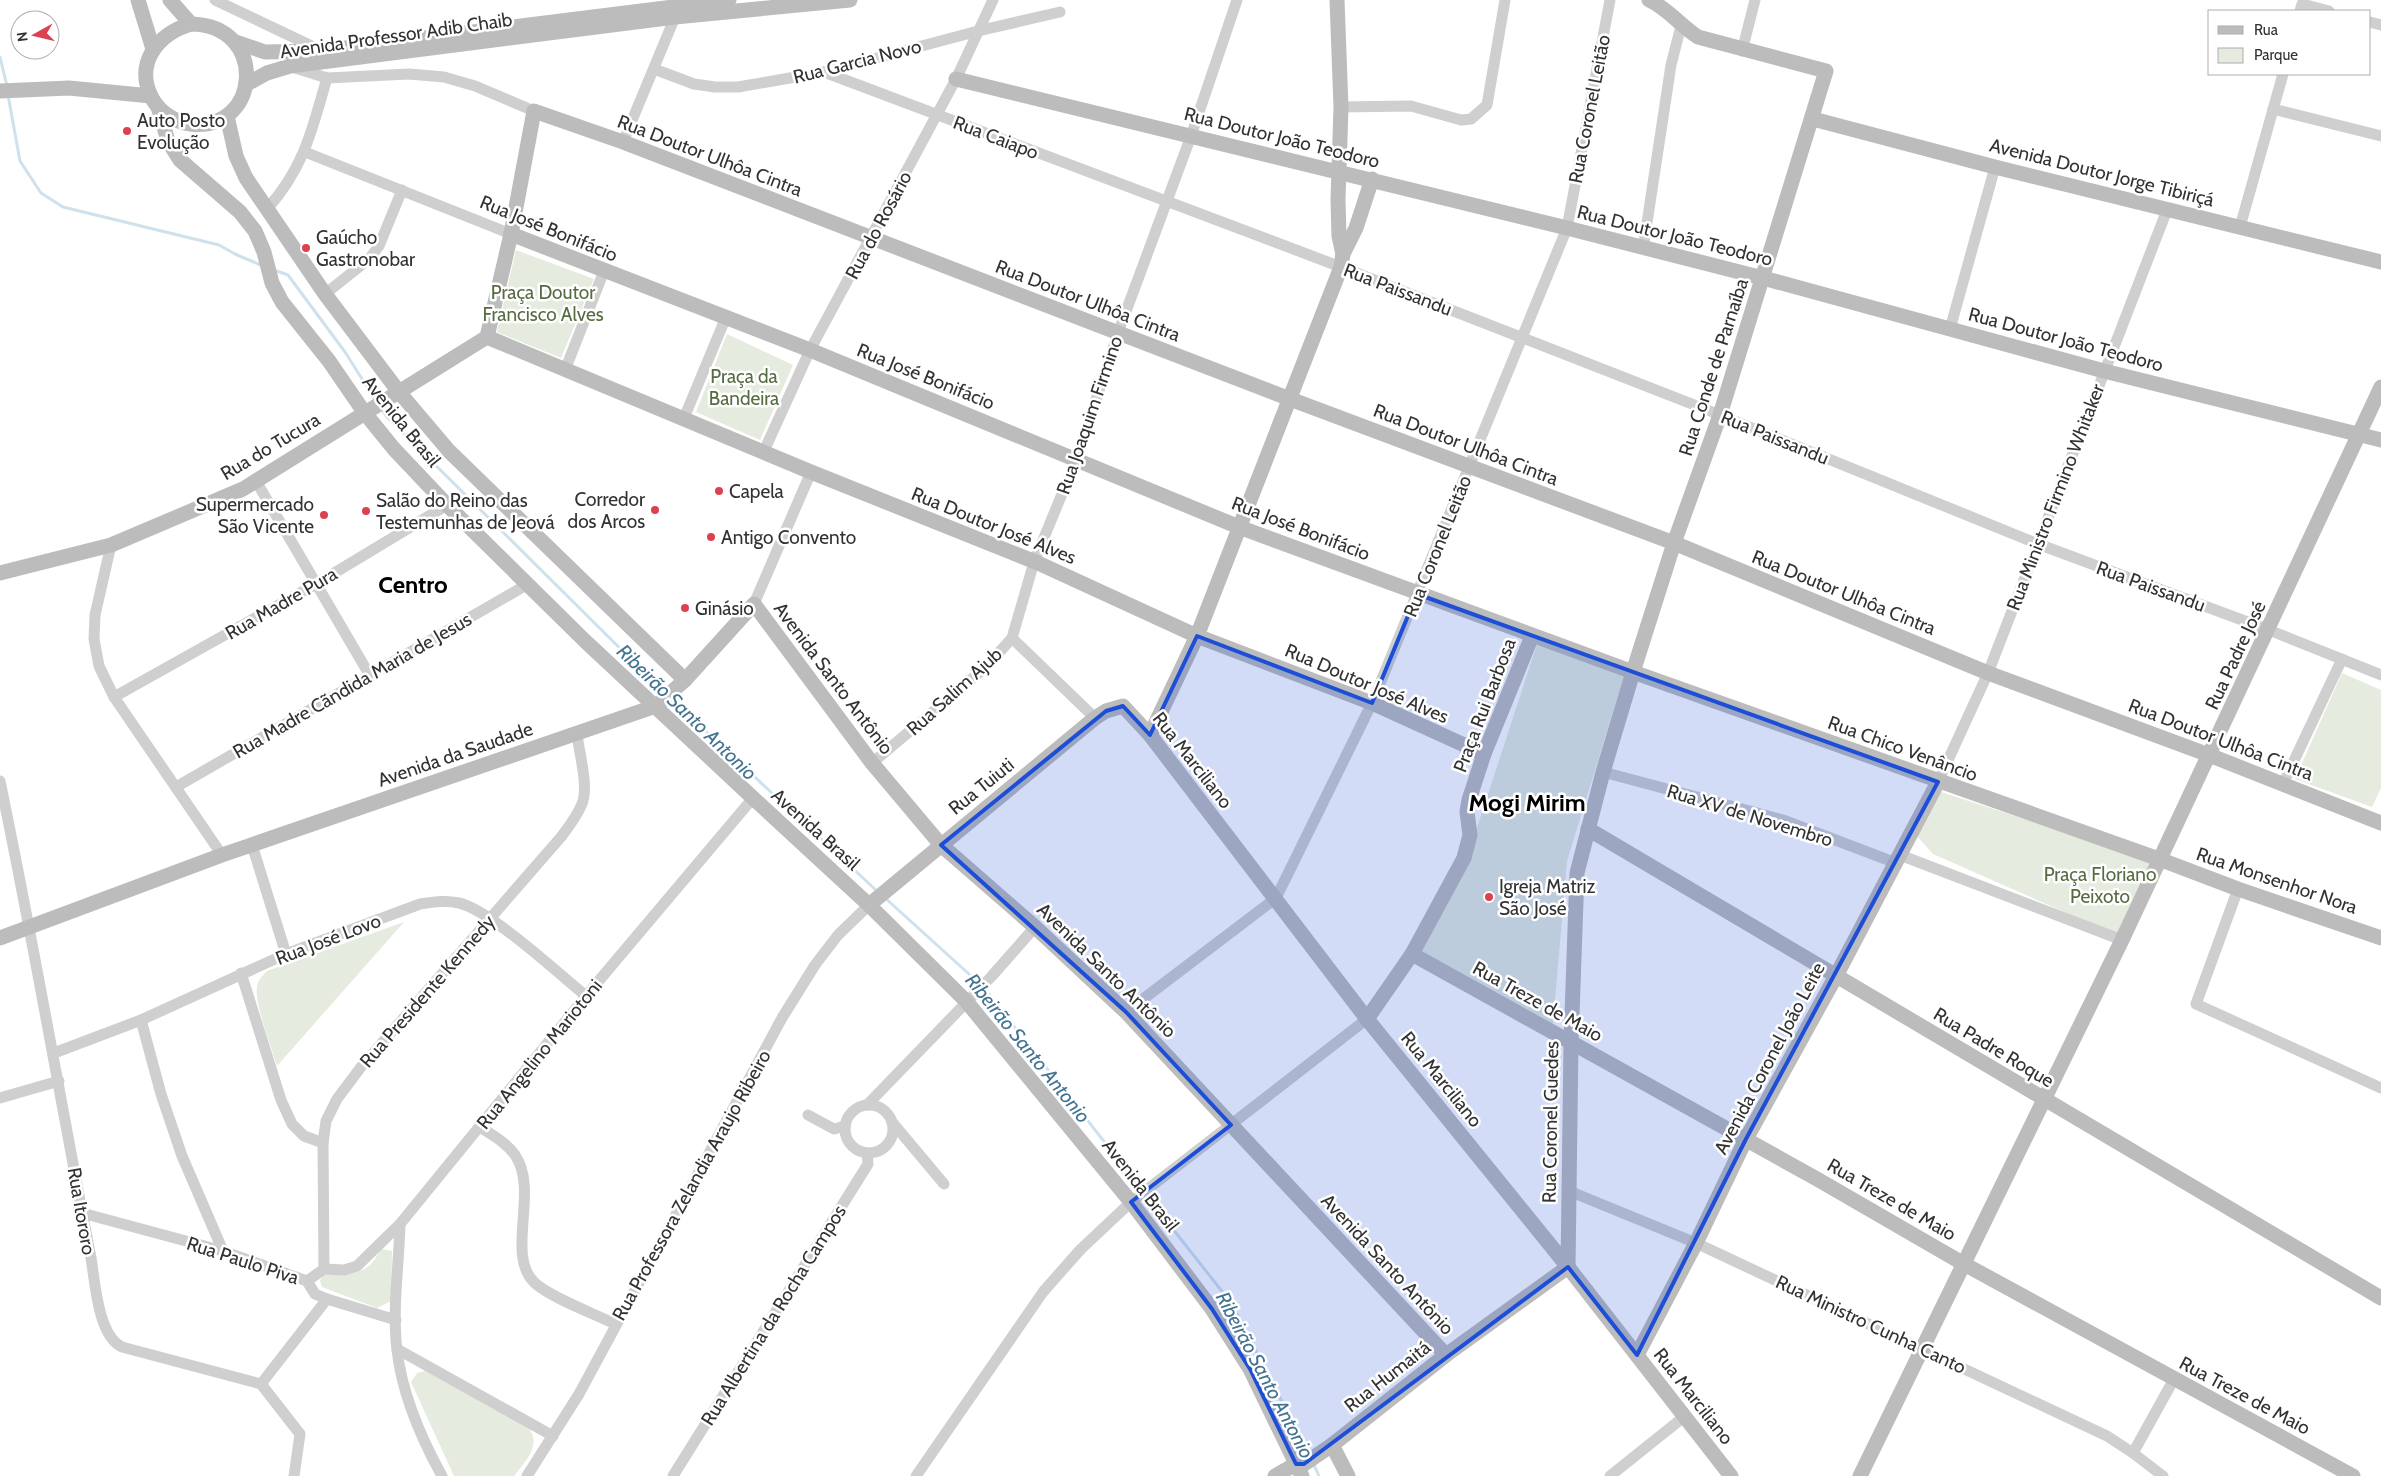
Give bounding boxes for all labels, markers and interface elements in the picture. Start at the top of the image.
street label: Avenida Professor Adib Chaib [278,8,514,63]
north arrow [10,10,60,60]
legend [2208,10,2371,75]
text: Rua [2254,21,2279,39]
text: N [13,31,32,43]
street label: Rua Coronel Leitão [1564,33,1615,185]
street label: Rua Garcia Novo [791,34,924,89]
text: Parque [2254,46,2298,64]
street label: Rua Doutor João Teodoro [1182,102,1382,173]
place label: Auto Posto Evolução [137,109,225,154]
street label: Rua Doutor Ulhôa Cintra [614,110,805,201]
street label: Rua Caiapo [950,111,1042,164]
marker: Auto Posto Evolução [121,125,133,137]
street label: Avenida Doutor Jorge Tibiriçá [1987,133,2216,212]
street label: Rua do Rosário [840,167,916,283]
street label: Rua José Bonifácio [477,190,621,267]
street label: Rua Doutor João Teodoro [1575,200,1775,271]
place label: Gaúcho Gastronobar [316,226,415,271]
marker: Gaúcho Gastronobar [300,242,312,254]
street label: Rua Doutor Ulhôa Cintra [992,255,1183,346]
street label: Rua Paissandu [1340,258,1455,321]
street label: Rua Conde de Parnaíba [1674,275,1753,459]
park label: Praça Doutor Francisco Alves [482,281,604,326]
street label: Rua Doutor João Teodoro [1966,302,2166,377]
street label: Rua Joaquim Firmino [1052,333,1127,497]
street label: Rua José Bonifácio [854,338,998,415]
park label: Praça da Bandeira [709,365,779,410]
street label: Avenida Brasil [358,371,446,472]
street label: Rua Ministro Firmino Whitaker [2002,381,2109,614]
street label: Rua Doutor Ulhôa Cintra [1370,399,1561,490]
street label: Rua Paissandu [1718,405,1832,470]
street label: Rua do Tucura [216,408,324,485]
street label: Rua Coronel Leitão [1399,472,1476,620]
place label: Capela [729,480,784,503]
street label: Rua Doutor José Alves [908,482,1080,569]
marker: Capela [713,485,725,497]
place label: Corredor dos Arcos [568,488,645,533]
place label: Salão do Reino das Testemunhas de Jeová [376,489,555,534]
street label: Rua José Bonifácio [1228,492,1373,565]
place label: Supermercado São Vicente [196,493,314,538]
marker: Corredor dos Arcos [649,504,661,516]
marker: Salão do Reino das Testemunhas de Jeová [360,505,372,517]
marker: Supermercado São Vicente [318,509,330,521]
place label: Antigo Convento [721,526,856,549]
marker: Antigo Convento [705,531,717,543]
street label: Rua Doutor Ulhôa Cintra [1749,545,1939,640]
street label: Rua Paissandu [2093,556,2208,617]
street label: Rua Madre Pura [221,562,341,645]
district label: Centro [378,570,448,599]
place label: Ginásio [695,597,754,620]
street label: Rua Padre José [2200,597,2271,713]
street label: Avenida Santo Antônio [769,598,898,759]
marker: Ginásio [679,602,691,614]
street label: Rua Madre Cãndida Maria de Jesus [229,607,476,763]
street label: Praça Rui Barbosa [1448,635,1521,775]
water label: Ribeirão Santo Antonio [612,639,762,785]
street label: Rua Doutor José Alves [1282,639,1452,728]
street label: Rua Salim Ajub [902,643,1007,740]
street label: Rua Doutor Ulhôa Cintra [2125,694,2316,785]
street label: Rua Marciliano [1148,707,1237,813]
street label: Rua Chico Venâncio [1825,711,1981,786]
street label: Avenida da Saudade [375,717,536,792]
street label: Rua Tuiuti [944,753,1019,820]
street label: Rua XV de Novembro [1664,779,1835,852]
street label: Avenida Brasil [767,784,865,875]
district label: Mogi Mirim [1468,788,1586,817]
street label: Rua Monsenhor Nora [2193,842,2360,919]
park label: Praça Floriano Peixoto [2044,863,2156,908]
place label: Igreja Matriz São José [1499,875,1596,920]
marker: Igreja Matriz São José [1483,891,1495,903]
street label: Avenida Santo Antônio [1032,898,1181,1043]
street label: Rua José Lovo [272,909,384,970]
street label: Rua Presidente Kennedy [355,910,500,1072]
street label: Rua Treze de Maio [1469,956,1607,1047]
street label: Avenida Coronel João Leite [1709,958,1830,1158]
water label: Ribeirão Santo Antonio [960,968,1096,1128]
street label: Rua Angelino Mariotoni [472,975,607,1134]
street label: Rua Padre Roque [1929,1002,2058,1093]
street label: Rua Marciliano [1396,1027,1487,1132]
street label: Rua Coronel Guedes [1538,1041,1563,1203]
street label: Rua Professora Zelandia Araujo Ribeiro [607,1046,776,1325]
street label: Avenida Brasil [1097,1134,1184,1237]
street label: Rua Treze de Maio [1823,1153,1960,1246]
street label: Rua Itororo [63,1166,101,1257]
street label: Avenida Santo Antônio [1316,1189,1459,1340]
street label: Rua Albertina da Rocha Campos [696,1201,851,1430]
street label: Rua Paulo Piva [184,1232,302,1289]
street label: Rua Ministro Cunha Canto [1772,1270,1969,1379]
water label: Ribeirão Santo Antonio [1211,1288,1319,1462]
street label: Rua Humaitá [1340,1336,1435,1417]
street label: Rua Marciliano [1649,1343,1738,1449]
street label: Rua Treze de Maio [2175,1351,2314,1440]

